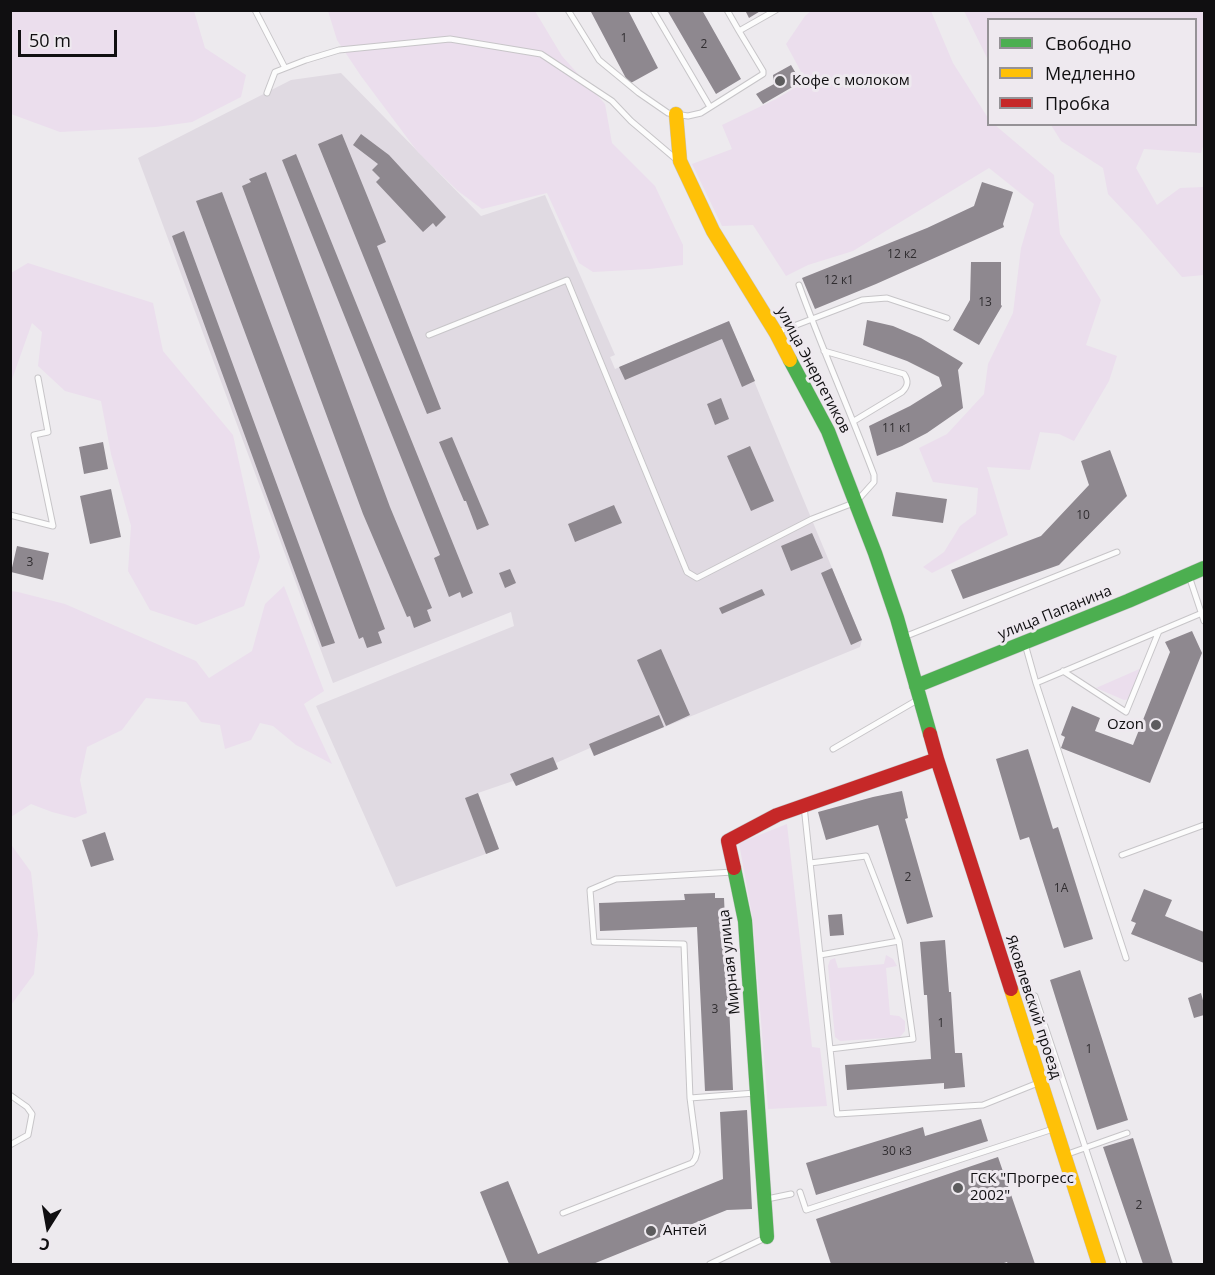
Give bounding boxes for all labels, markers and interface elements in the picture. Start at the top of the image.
scale bar [21,18,120,56]
legend [987,18,1197,126]
text: 50 m [29,28,71,52]
text: Свободно [1045,31,1132,55]
house number: 1 [621,32,627,46]
house number: 2 [701,38,707,52]
text: Медленно [1045,61,1136,85]
place label: Кофе с молоком [792,72,910,90]
marker: Кофе с молоком [773,74,787,88]
text: Пробка [1045,91,1110,115]
house number: 12 к2 [887,248,917,262]
house number: 12 к1 [824,274,854,288]
house number: 13 [978,296,992,310]
street label: улица Энергетиков [772,304,854,436]
house number: 11 к1 [882,422,912,436]
house number: 10 [1076,509,1090,523]
house number: 3 [27,556,33,570]
street label: улица Папанина [996,582,1114,644]
place label: Ozon [1107,716,1144,734]
marker: Ozon [1149,718,1163,732]
house number: 2 [905,871,911,885]
house number: 1А [1054,882,1068,896]
street label: Мирная улица [716,909,744,1015]
street label: Яковлевский проезд [1001,933,1065,1081]
house number: 3 [712,1003,718,1017]
house number: 1 [938,1017,944,1031]
house number: 1 [1086,1043,1092,1057]
house number: 30 к3 [882,1145,912,1159]
place label: ГСК "Прогресс 2002" [970,1170,1074,1205]
marker: ГСК "Прогресс 2002" [951,1181,965,1195]
north arrow [18,1197,78,1257]
house number: 2 [1136,1199,1142,1213]
place label: Антей [663,1222,707,1240]
marker: Антей [644,1224,658,1238]
text: С [37,1233,52,1256]

